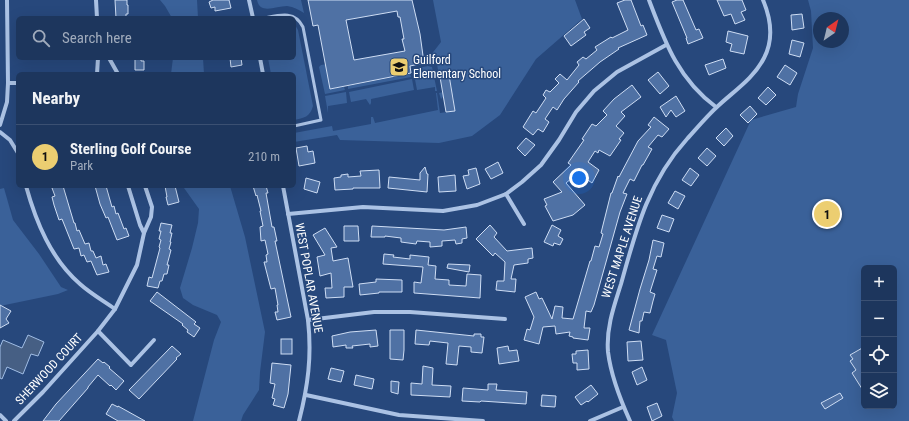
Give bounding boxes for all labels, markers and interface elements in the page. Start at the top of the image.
north arrow [813,12,849,48]
search box [16,16,296,60]
icon: search [30,27,52,49]
text: Search here [62,29,132,47]
place label: Guilford Elementary School [413,53,501,81]
school or university icon: Guilford Elementary School [388,56,410,78]
text: Nearby [32,88,80,108]
text: Sterling Golf Course [70,140,192,158]
text: 1 [42,149,48,164]
text: 210 m [248,149,280,164]
text: Park [70,158,93,173]
your location [569,168,589,188]
street label: WEST MAPLE AVENUE [599,194,645,300]
pin: 1 [814,199,840,229]
street label: WEST POPLAR AVENUE [292,222,326,334]
map controls [861,265,897,409]
button: + [861,265,897,301]
button: − [861,301,897,337]
street label: SHERWOOD COURT [12,331,86,407]
button: locate [861,337,897,373]
button: layers [861,373,897,409]

